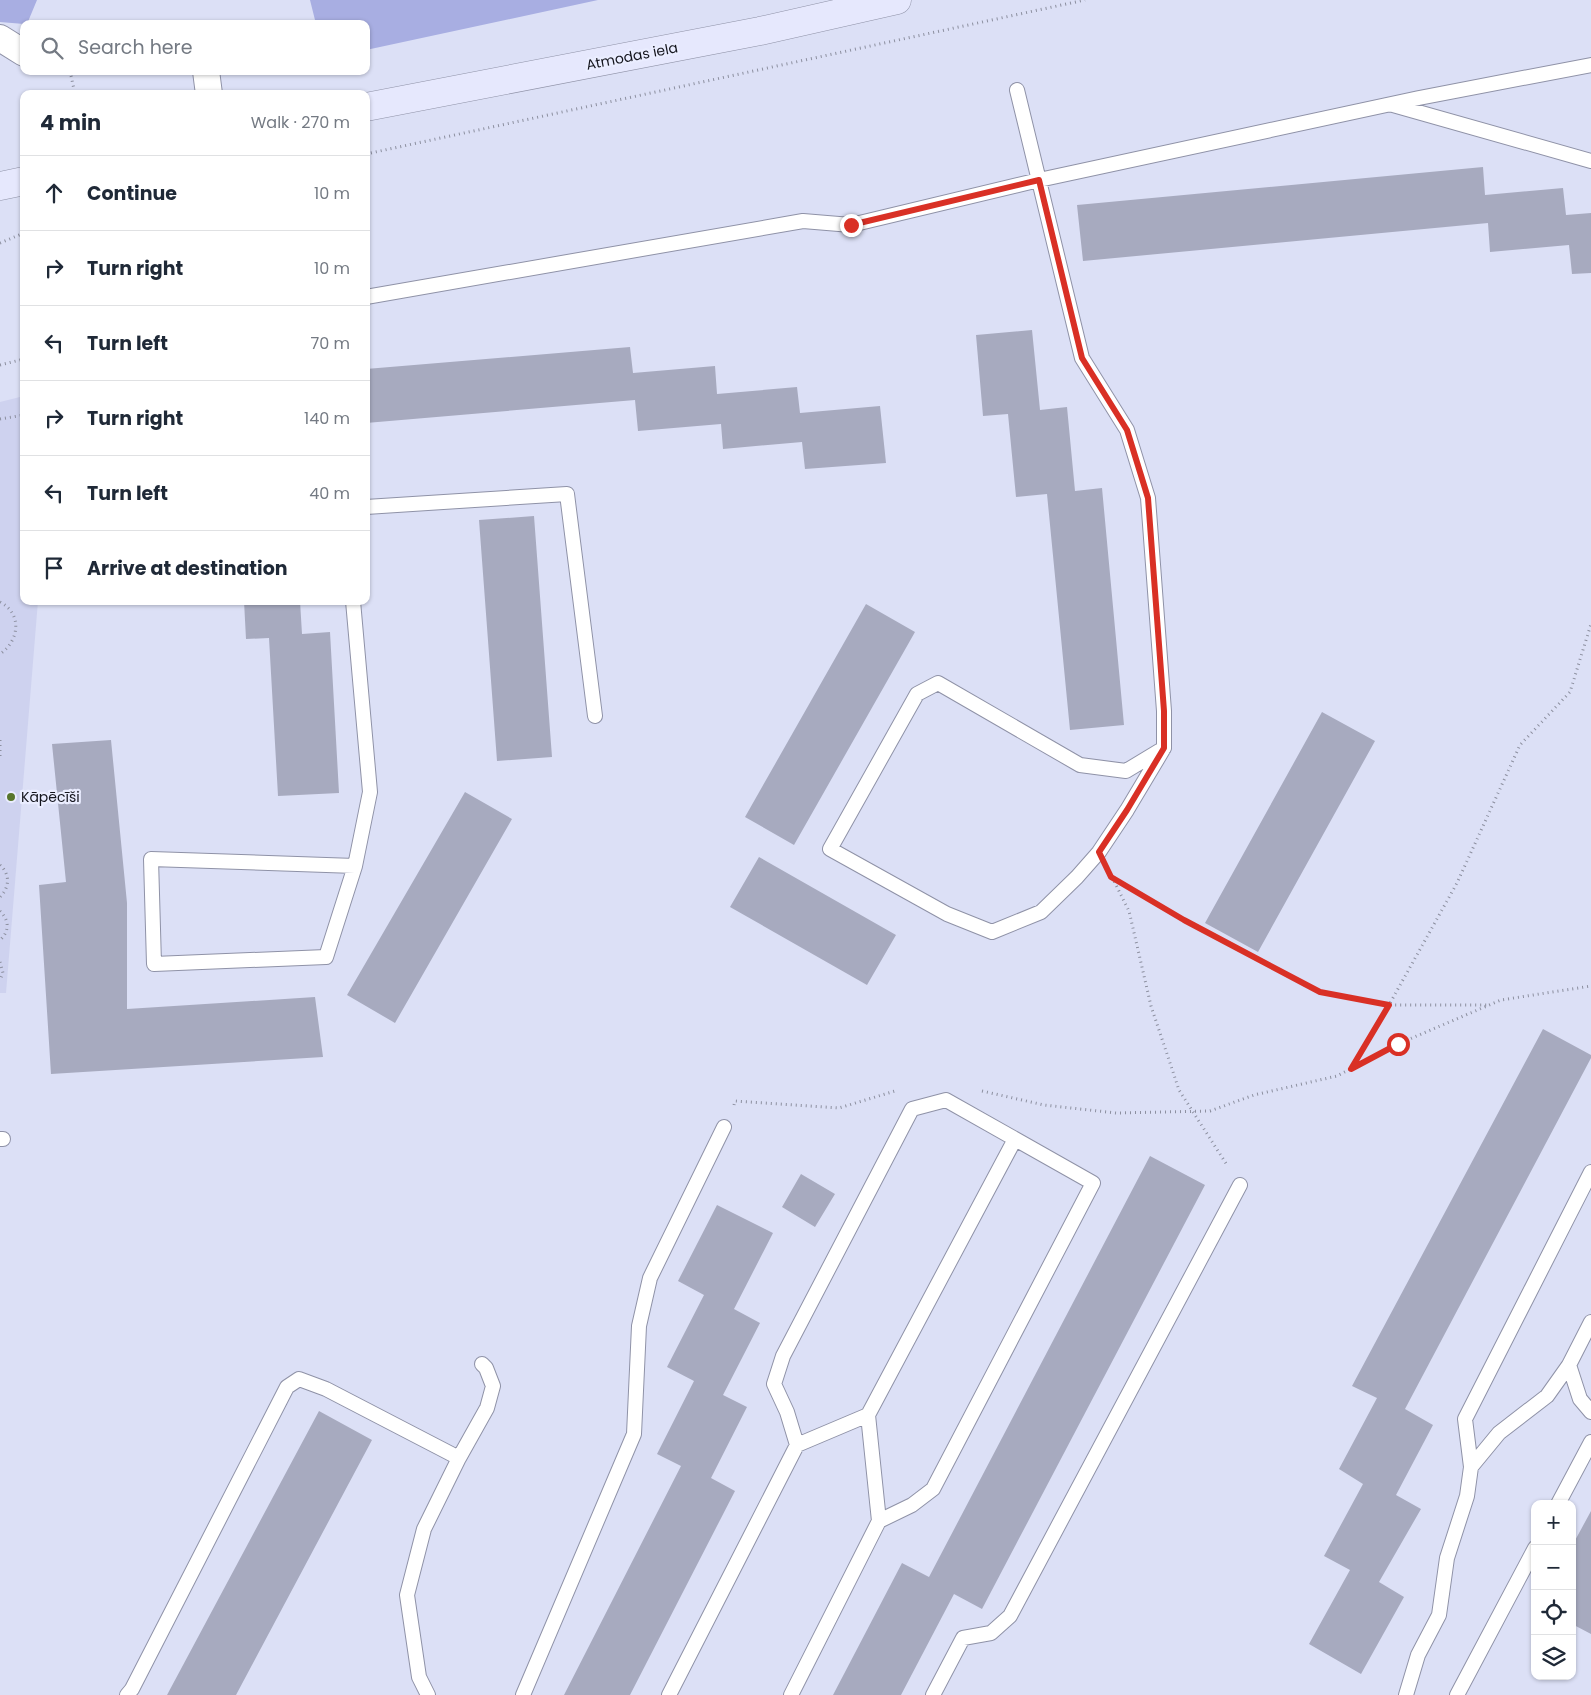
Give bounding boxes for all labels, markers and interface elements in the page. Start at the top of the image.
search box [20,20,370,75]
icon: search [38,34,66,62]
text: Search here [78,34,192,61]
street label: Atmodas iela [584,37,680,75]
text: 4 min [40,108,101,137]
text: Walk · 270 m [251,111,350,134]
icon: ahead [40,179,68,207]
text: Continue [87,180,177,207]
text: 10 m [314,182,350,205]
route end [840,214,863,237]
icon: right [40,254,68,282]
text: Turn right [87,255,183,282]
text: 10 m [314,257,350,280]
icon: left [40,329,68,357]
text: Turn left [87,330,168,357]
text: 70 m [310,332,350,355]
icon: right [40,404,68,432]
text: Turn right [87,405,183,432]
text: 140 m [304,407,350,430]
icon: left [40,479,68,507]
text: Turn left [87,480,168,507]
text: 40 m [309,482,350,505]
icon: arrive [40,554,68,582]
text: Arrive at destination [87,555,288,582]
place label: Kāpēcīši [21,787,80,807]
marker: Kāpēcīši [5,791,17,803]
route start [1387,1033,1410,1056]
map controls [1531,1500,1576,1680]
button: + [1531,1500,1576,1545]
button: − [1531,1545,1576,1590]
button: locate [1531,1590,1576,1635]
button: layers [1531,1635,1576,1680]

